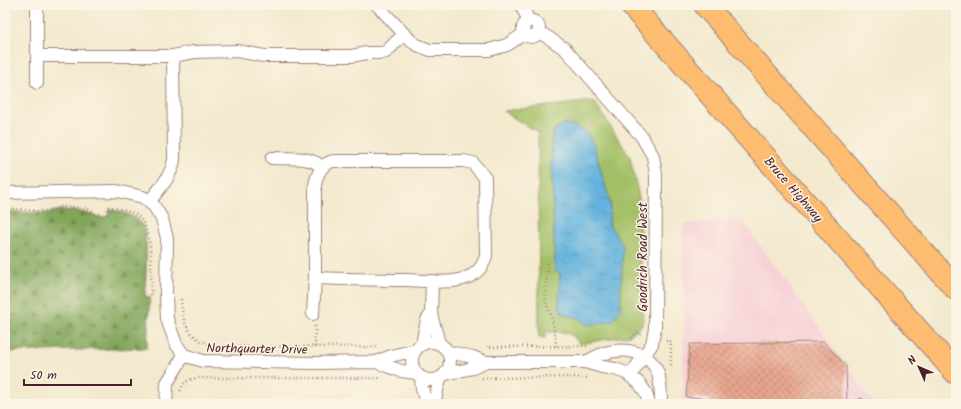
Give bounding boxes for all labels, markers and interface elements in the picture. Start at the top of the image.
street label: Bruce Highway [758,152,828,228]
street label: Goodrich Road West [633,201,654,312]
street label: Northquarter Drive [206,338,308,361]
north arrow [899,347,939,387]
text: N [904,352,921,369]
scale bar [24,361,131,387]
text: 50 m [30,366,57,385]

